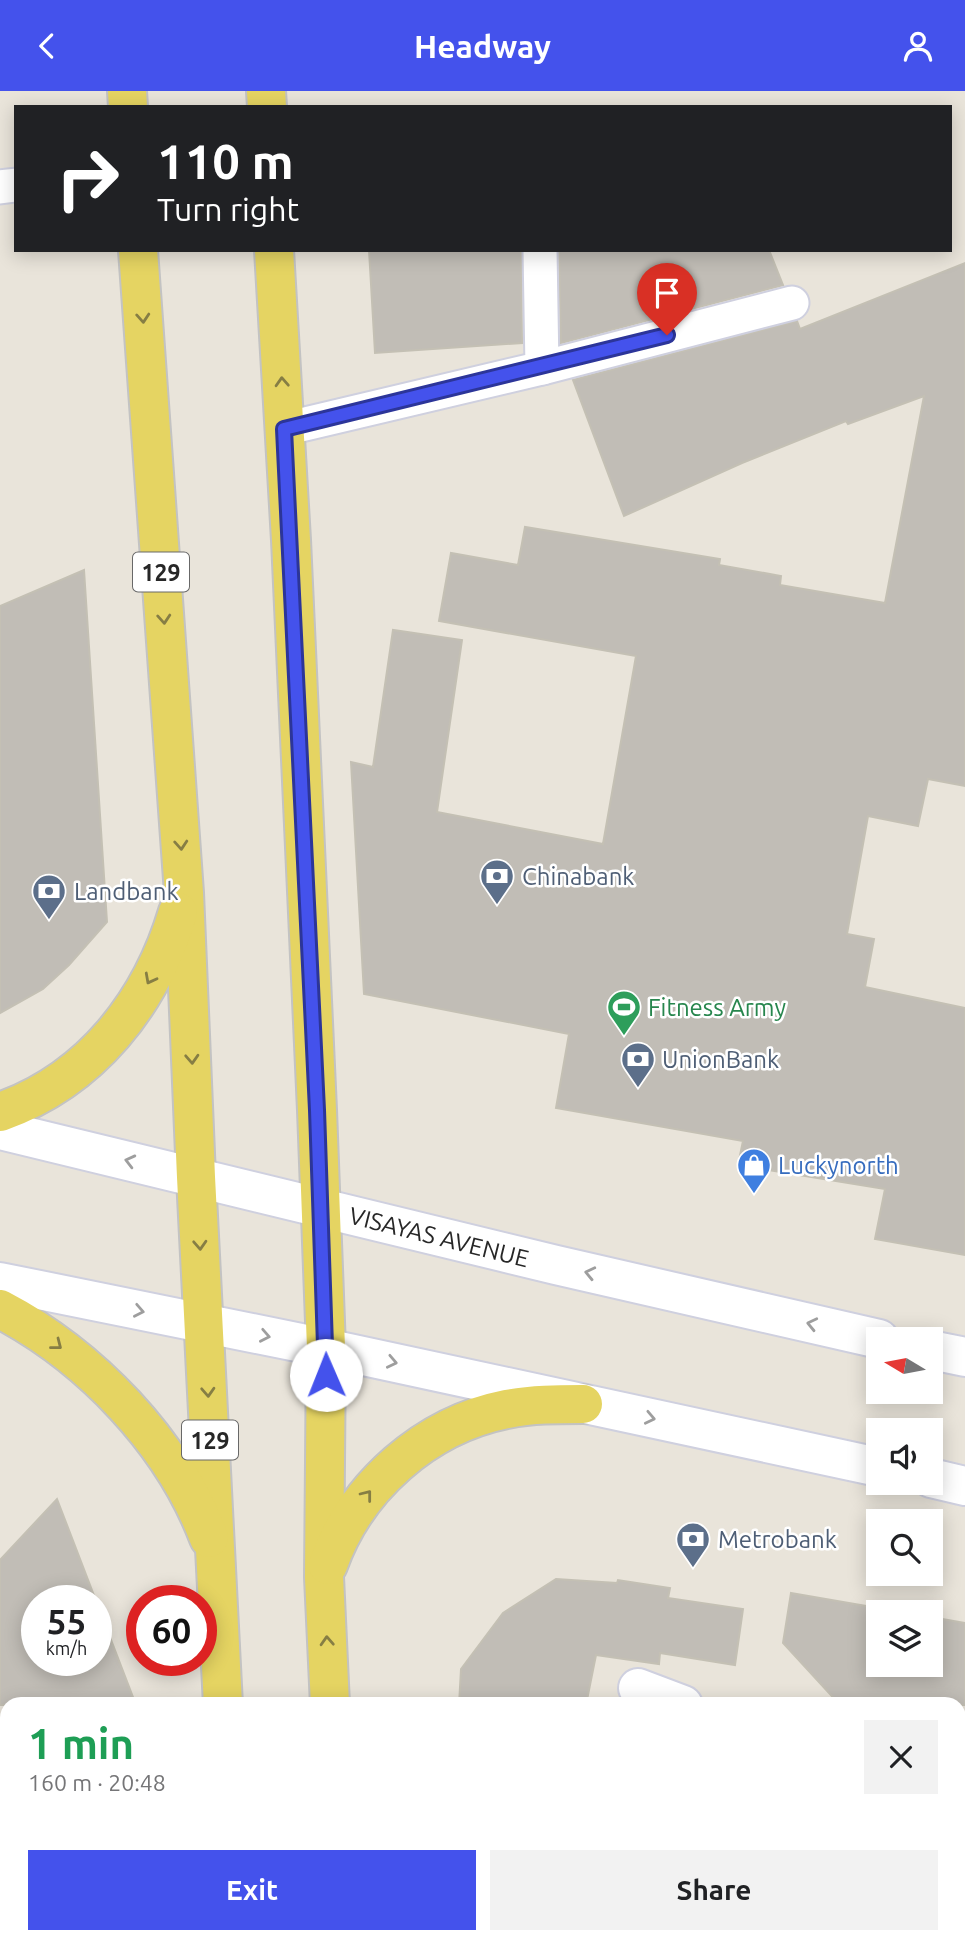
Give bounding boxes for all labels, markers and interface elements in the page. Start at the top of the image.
icon: back [28,27,66,65]
icon: person [899,27,937,65]
text: Headway [414,28,551,64]
icon: right [42,133,133,224]
text: 110 m [157,133,294,188]
text: Turn right [157,191,299,227]
pin [637,263,697,335]
icon: arrive [648,274,686,312]
one-way arrow [135,313,150,324]
one-way arrow [274,376,289,387]
road number: 129 [133,552,189,591]
one-way arrow [156,613,171,624]
one-way arrow [173,840,188,851]
bank icon: Chinabank [478,857,516,906]
place label: Chinabank [522,863,635,890]
bank icon: Landbank [30,872,68,921]
place label: Landbank [74,878,179,905]
one-way arrow [145,972,159,985]
sports icon: Fitness Army [605,988,643,1037]
place label: Fitness Army [648,994,787,1021]
bank icon: UnionBank [619,1040,657,1089]
place label: UnionBank [662,1046,779,1073]
one-way arrow [184,1054,199,1065]
shop icon: Luckynorth [735,1146,773,1195]
place label: Luckynorth [778,1152,899,1179]
one-way arrow [124,1155,136,1169]
street label: VISAYAS AVENUE [346,1202,532,1272]
one-way arrow [192,1240,207,1251]
one-way arrow [584,1267,596,1281]
one-way arrow [133,1303,145,1318]
one-way arrow [806,1318,818,1333]
one-way arrow [259,1327,271,1342]
north arrow [866,1327,943,1403]
map controls [866,1327,943,1677]
one-way arrow [50,1337,62,1350]
position arrow [289,1338,363,1412]
one-way arrow [386,1354,398,1369]
one-way arrow [200,1387,215,1398]
one-way arrow [644,1410,656,1424]
button: sound [866,1418,943,1495]
road number: 129 [182,1421,238,1459]
one-way arrow [359,1491,372,1503]
button: search [866,1509,943,1586]
bank icon: Metrobank [674,1520,712,1569]
place label: Metrobank [718,1526,837,1553]
speed limit sign: 60 [126,1585,217,1676]
button: layers [866,1600,943,1677]
text: 55 [47,1601,86,1641]
one-way arrow [319,1635,334,1646]
text: km/h [46,1638,87,1658]
text: 1 min [28,1720,134,1767]
button: close [864,1720,938,1794]
text: 160 m · 20:48 [28,1770,166,1795]
button: Exit [28,1850,476,1930]
button: Share [490,1850,938,1930]

